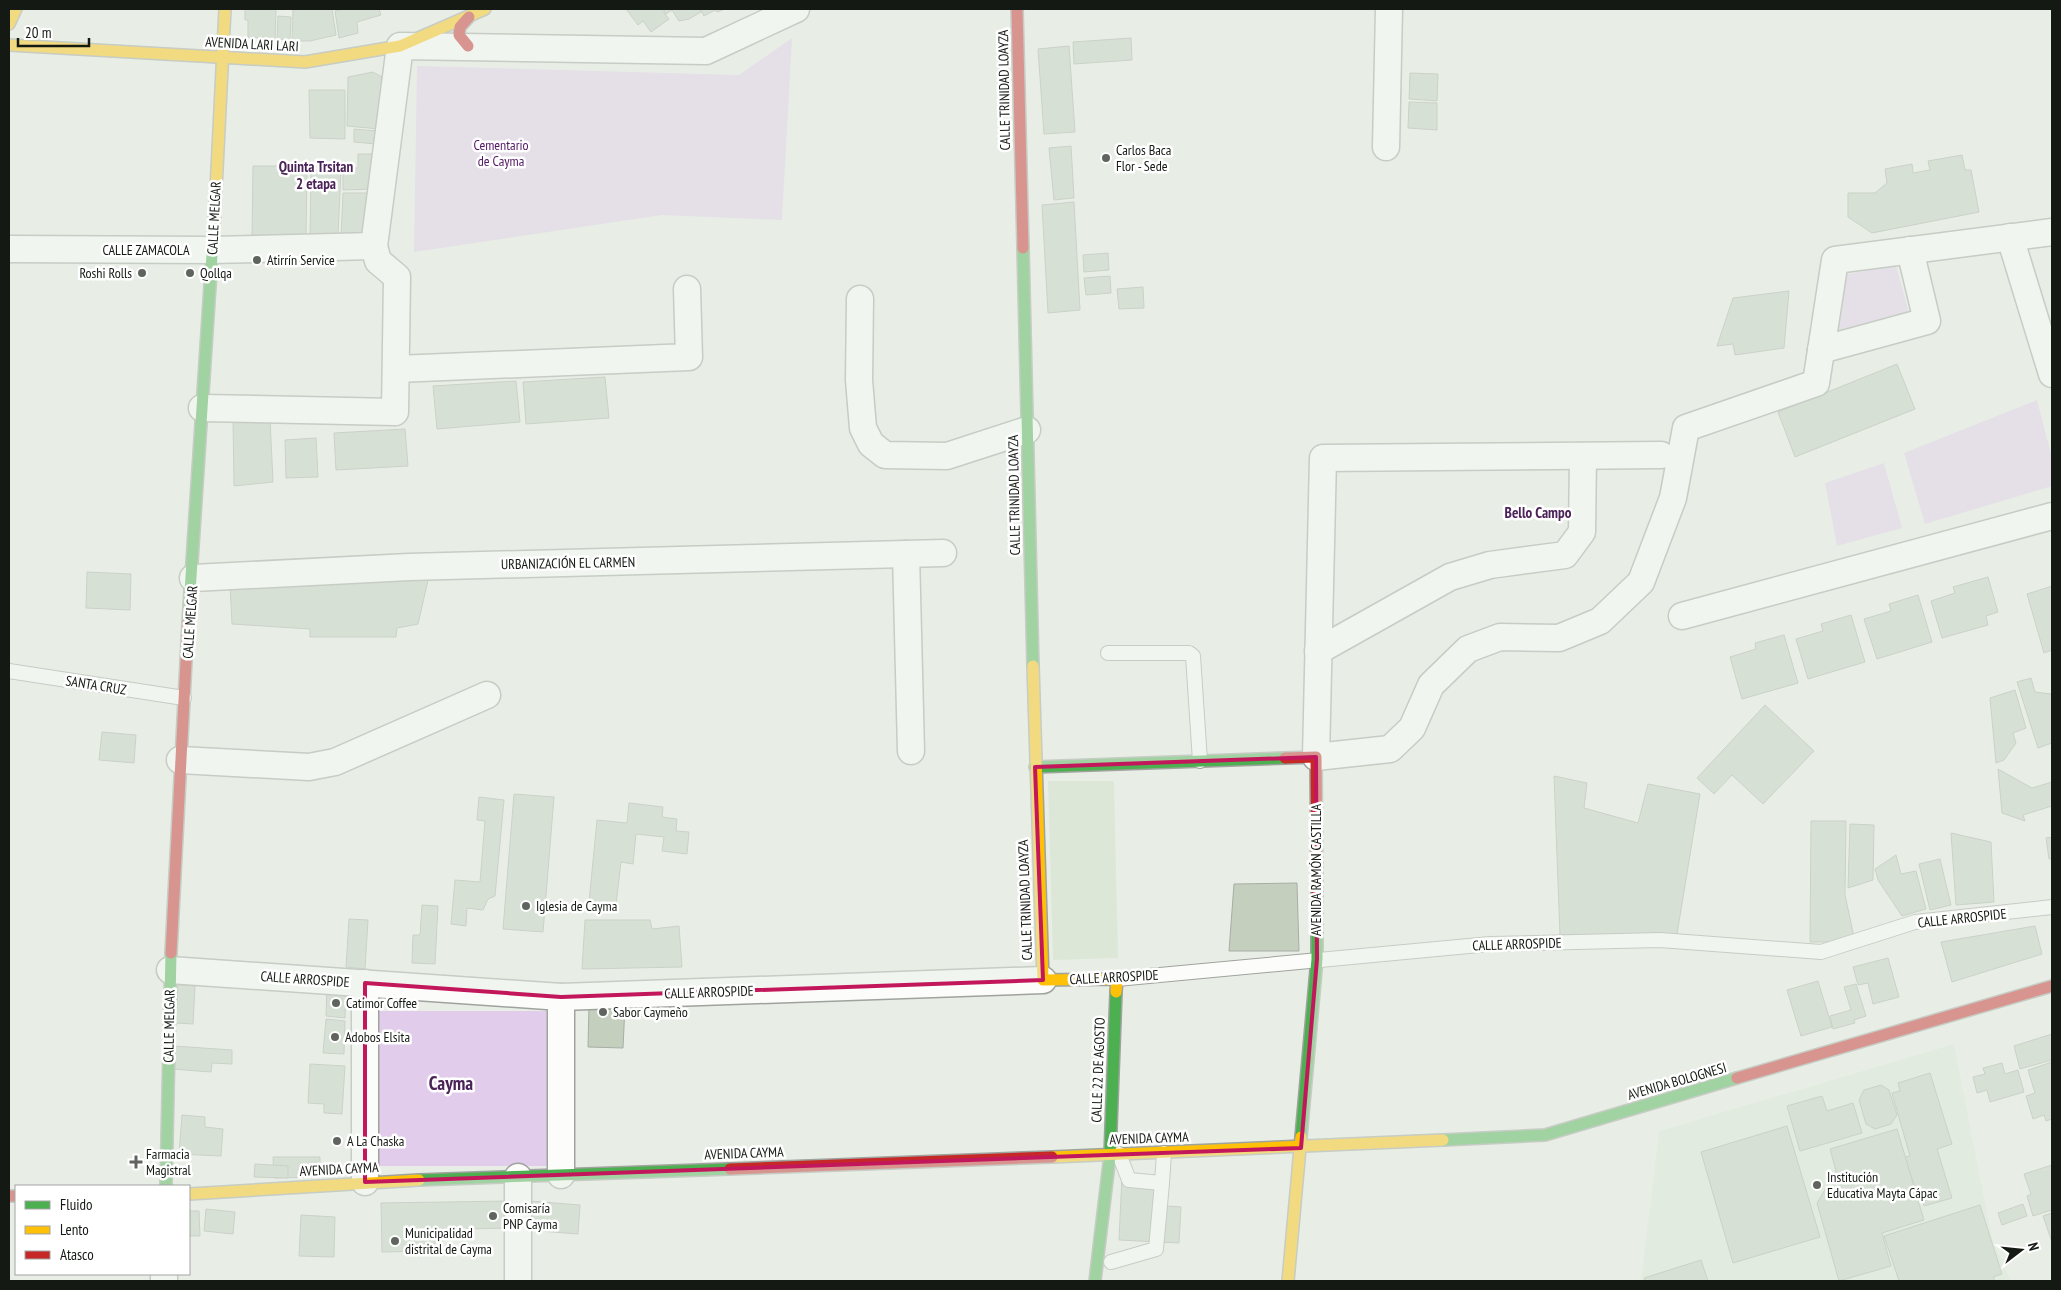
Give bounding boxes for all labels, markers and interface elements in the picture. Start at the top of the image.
scale bar [18,15,89,47]
text: 20 m [25,23,51,42]
street label: CALLE TRINIDAD LOAYZA [994,29,1014,151]
street label: AVENIDA LARI LARI [205,33,299,55]
park label: Cementario de Cayma [473,136,529,170]
place label: Carlos Baca Flor - Sede [1116,141,1171,175]
marker: Carlos Baca Flor - Sede [1100,152,1112,164]
district label: Quinta Trsitan 2 etapa [279,157,353,193]
street label: CALLE MELGAR [203,181,225,255]
street label: CALLE ZAMACOLA [102,241,190,259]
place label: Atirrín Service [267,251,335,269]
marker: Atirrín Service [251,254,263,266]
place label: Roshi Rolls [79,264,132,282]
place label: Qollqa [200,264,232,282]
marker: Roshi Rolls [136,267,148,279]
marker: Qollqa [184,267,196,279]
street label: CALLE TRINIDAD LOAYZA [1004,434,1024,556]
district label: Bello Campo [1505,503,1572,522]
street label: URBANIZACIÓN EL CARMEN [501,553,635,573]
street label: CALLE MELGAR [178,584,202,659]
street label: SANTA CRUZ [64,671,128,699]
street label: AVENIDA RAMÓN CASTILLA [1307,804,1325,936]
street label: CALLE TRINIDAD LOAYZA [1014,839,1036,961]
place label: Iglesia de Cayma [536,897,617,915]
marker: Iglesia de Cayma [520,900,532,912]
street label: CALLE ARROSPIDE [1917,904,2007,932]
street label: CALLE ARROSPIDE [1472,933,1562,955]
street label: CALLE ARROSPIDE [1069,966,1159,988]
street label: CALLE ARROSPIDE [260,967,350,991]
street label: CALLE ARROSPIDE [664,981,754,1003]
street label: CALLE MELGAR [159,989,179,1063]
place label: Catimor Coffee [346,994,417,1012]
marker: Catimor Coffee [330,997,342,1009]
place label: Sabor Caymeño [613,1003,688,1021]
marker: Sabor Caymeño [597,1006,609,1018]
street label: CALLE 22 DE AGOSTO [1087,1017,1109,1123]
place label: Adobos Elsita [345,1028,410,1046]
marker: Adobos Elsita [329,1031,341,1043]
street label: AVENIDA BOLOGNESI [1625,1058,1729,1104]
district label: Cayma [429,1071,473,1095]
street label: AVENIDA CAYMA [1109,1128,1189,1148]
place label: A La Chaska [347,1132,404,1150]
marker: A La Chaska [331,1135,343,1147]
street label: AVENIDA CAYMA [704,1143,784,1163]
place label: Farmacia Magistral [146,1145,192,1179]
marker: Farmacia Magistral [130,1156,142,1168]
street label: AVENIDA CAYMA [299,1158,379,1180]
place label: Institución Educativa Mayta Cápac [1827,1168,1938,1202]
marker: Institución Educativa Mayta Cápac [1811,1179,1823,1191]
legend [15,1185,190,1275]
text: Fluido [60,1195,92,1214]
place label: Comisaría PNP Cayma [503,1199,558,1233]
marker: Comisaría PNP Cayma [487,1210,499,1222]
text: Lento [60,1220,89,1239]
place label: Municipalidad distrital de Cayma [405,1224,492,1258]
north arrow [1996,1225,2046,1275]
marker: Municipalidad distrital de Cayma [389,1235,401,1247]
text: N [2024,1240,2043,1253]
text: Atasco [60,1245,94,1264]

